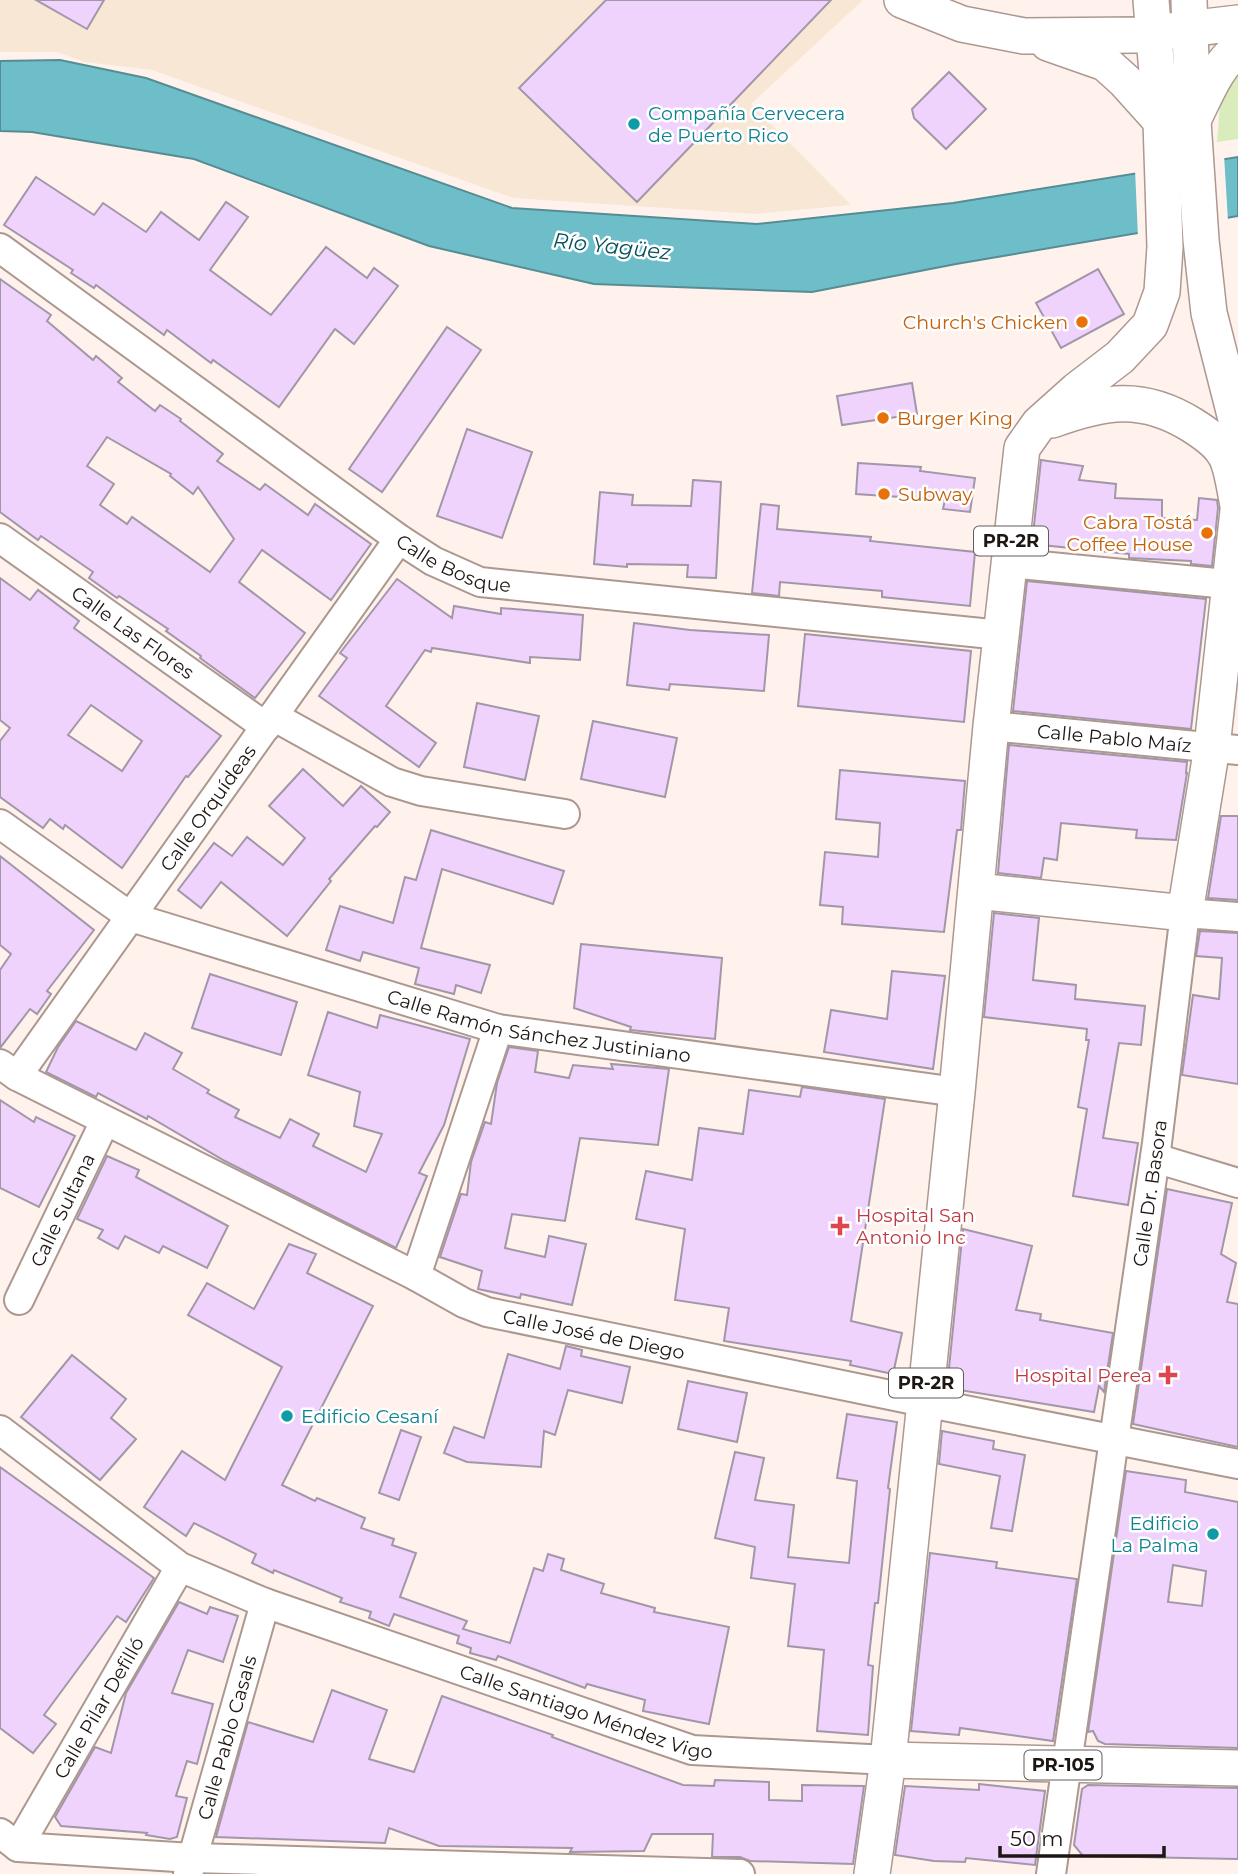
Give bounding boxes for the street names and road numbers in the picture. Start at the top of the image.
road number: PR-2R [974,526,1048,556]
street label: Calle Bosque [392,529,512,597]
street label: Calle Las Flores [67,581,199,684]
street label: Calle Pablo Maíz [1036,719,1193,757]
street label: Calle Orquídeas [155,740,261,876]
street label: Calle Ramón Sánchez Justiniano [384,984,692,1067]
street label: Calle Dr. Basora [1128,1118,1171,1268]
street label: Calle Sultana [25,1149,99,1270]
street label: Calle José de Diego [501,1304,687,1364]
road number: PR-2R [889,1368,963,1398]
street label: Calle Pilar Defilló [49,1633,149,1783]
street label: Calle Pablo Casals [192,1652,261,1822]
street label: Calle Santiago Méndez Vigo [457,1659,713,1763]
road number: PR-105 [1024,1750,1102,1780]

